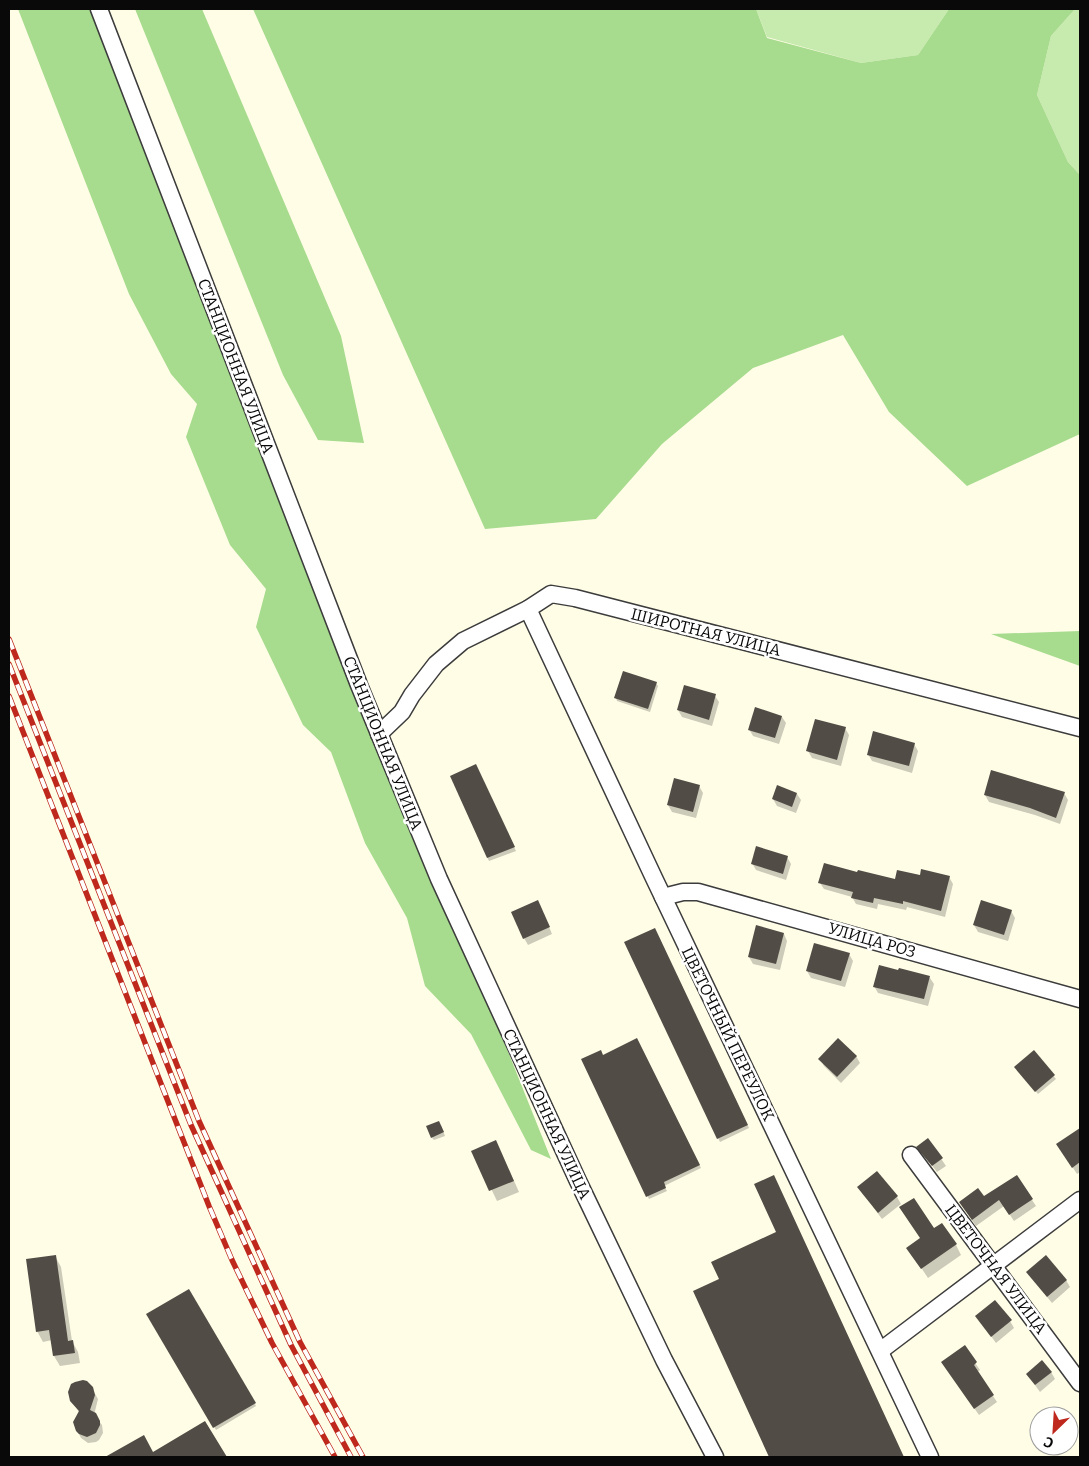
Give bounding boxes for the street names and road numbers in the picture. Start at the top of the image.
street label: СТАНЦИОННАЯ УЛИЦА [194,276,278,457]
street label: ШИРОТНАЯ УЛИЦА [629,604,783,660]
street label: СТАНЦИОННАЯ УЛИЦА [339,653,427,833]
street label: УЛИЦА РОЗ [826,918,918,962]
street label: ЦВЕТОЧНЫЙ ПЕРЕУЛОК [678,944,780,1125]
street label: СТАНЦИОННАЯ УЛИЦА [499,1026,595,1203]
street label: ЦВЕТОЧНАЯ УЛИЦА [941,1201,1051,1338]

